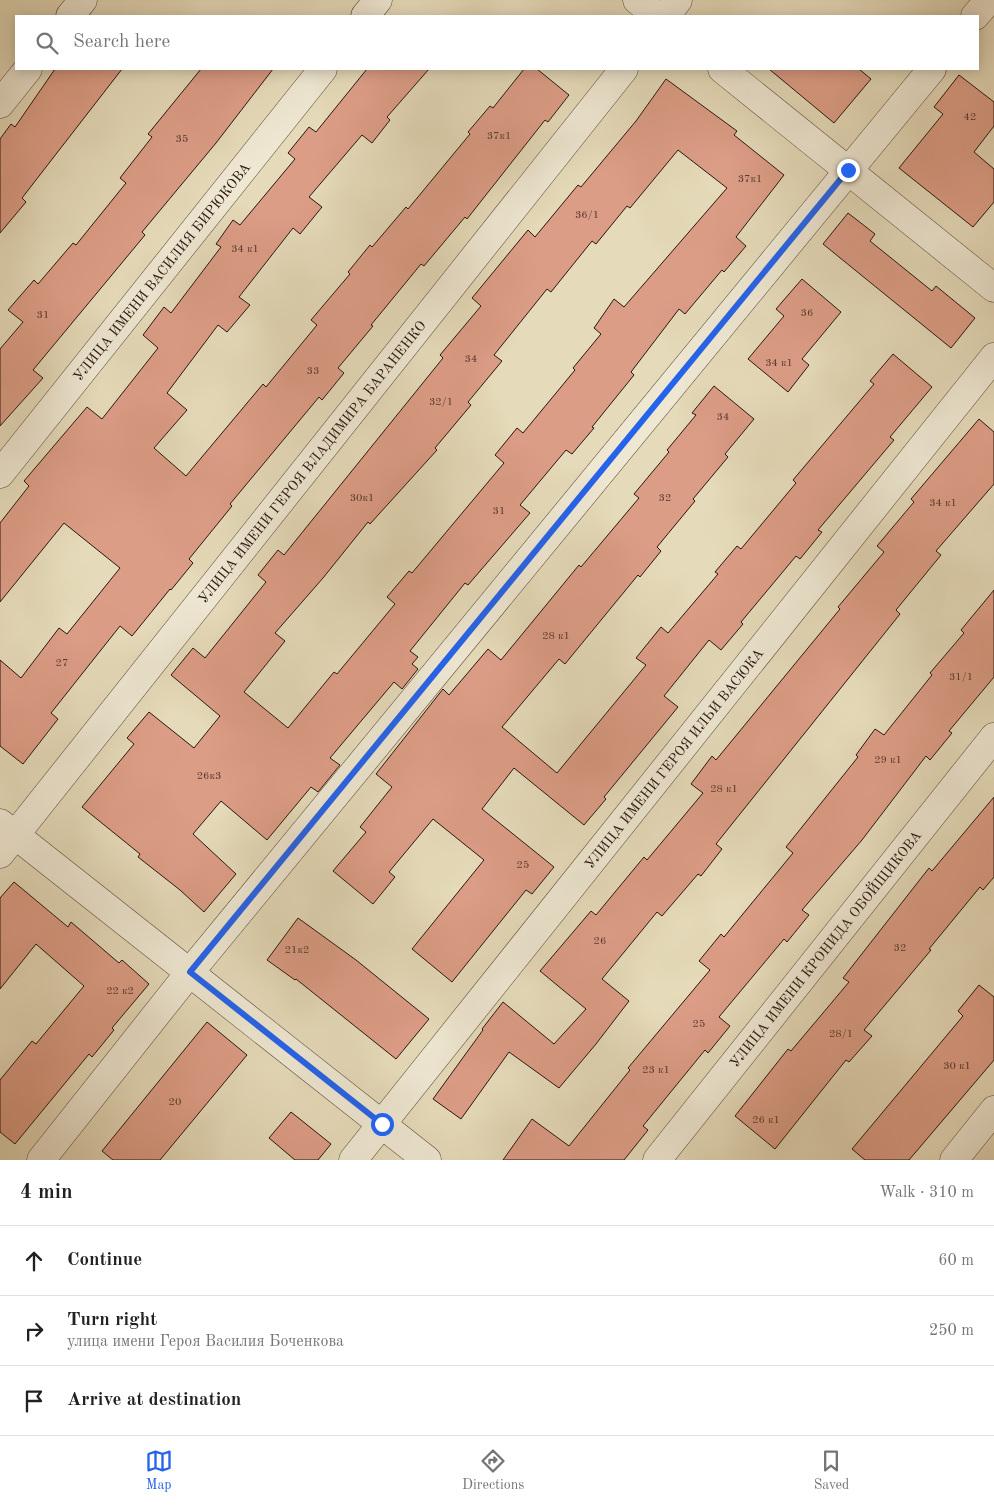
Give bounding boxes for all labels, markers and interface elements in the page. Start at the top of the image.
search box [15,15,979,70]
icon: search [33,29,61,57]
text: Search here [73,33,170,52]
house number: 42 [964,112,976,123]
house number: 37к1 [487,131,511,142]
house number: 35 [176,134,188,145]
route end [837,159,860,182]
street label: УЛИЦА ИМЕНИ ВАСИЛИЯ БИРЮКОВА [71,160,254,384]
house number: 37к1 [738,174,762,185]
house number: 36/1 [575,210,599,221]
house number: 34 к1 [231,244,259,255]
house number: 36 [801,308,813,319]
house number: 31 [37,310,49,321]
street label: УЛИЦА ИМЕНИ ГЕРОЯ ВЛАДИМИРА БАРАНЕНКО [196,318,429,606]
house number: 34 [465,354,477,365]
house number: 34 к1 [765,358,793,369]
house number: 33 [307,366,319,377]
house number: 32/1 [429,397,453,408]
house number: 34 [717,412,729,423]
house number: 30к1 [350,493,374,504]
house number: 32 [659,493,671,504]
house number: 34 к1 [929,498,957,509]
house number: 31 [493,506,505,517]
house number: 28 к1 [542,631,570,642]
street label: УЛИЦА ИМЕНИ ГЕРОЯ ИЛЬИ ВАСЮКА [583,646,766,872]
house number: 27 [56,658,68,669]
house number: 31/1 [949,672,973,683]
house number: 29 к1 [874,755,902,766]
house number: 26к3 [197,771,221,782]
house number: 28 к1 [710,784,738,795]
street label: УЛИЦА ИМЕНИ КРОНИДА ОБОЙЩИКОВА [728,828,925,1070]
house number: 25 [517,860,529,871]
house number: 26 [594,936,606,947]
house number: 32 [894,943,906,954]
house number: 21к2 [285,945,309,956]
house number: 22 к2 [106,986,134,997]
house number: 25 [693,1019,705,1030]
house number: 28/1 [829,1029,853,1040]
house number: 30 к1 [943,1061,971,1072]
house number: 23 к1 [642,1065,670,1076]
house number: 20 [169,1097,181,1108]
route start [371,1113,394,1136]
house number: 26 к1 [752,1115,780,1126]
text: 4 min [20,1182,73,1203]
text: Walk · 310 m [879,1185,974,1201]
icon: ahead [20,1247,48,1275]
text: Continue [67,1251,142,1270]
text: 60 m [938,1253,974,1269]
text: Turn right [67,1311,157,1330]
icon: right [20,1317,48,1345]
text: 250 m [929,1323,974,1339]
text: улица имени Героя Василия Боченкова [67,1334,344,1350]
icon: arrive [20,1387,48,1415]
text: Arrive at destination [67,1391,241,1410]
tab: Map [145,1447,173,1494]
tab: Directions [462,1447,524,1494]
tab: Saved [814,1447,849,1494]

